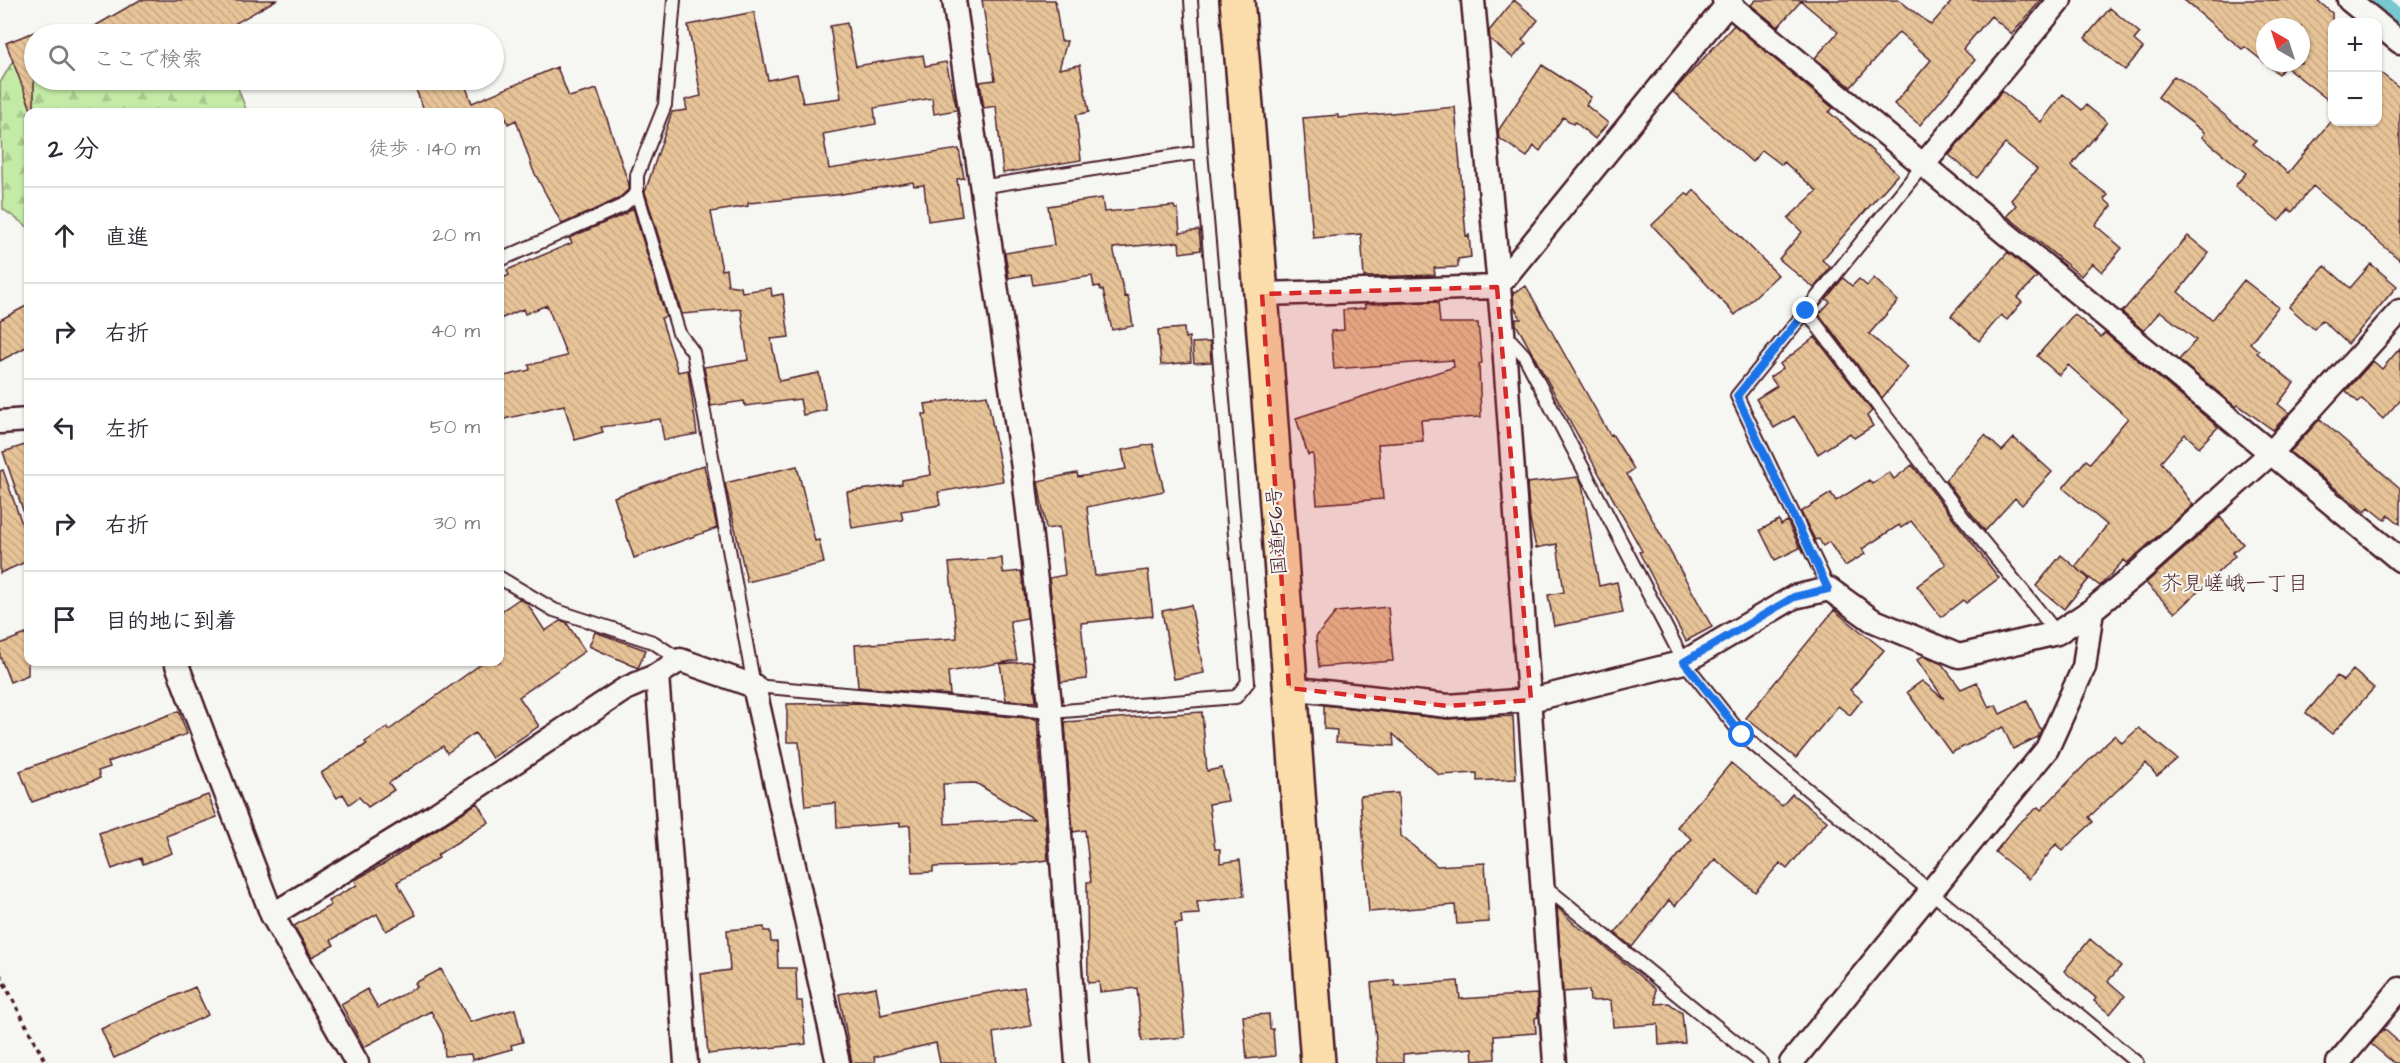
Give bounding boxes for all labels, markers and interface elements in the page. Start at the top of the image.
north arrow [2256,18,2310,72]
map controls [2328,18,2382,126]
button: + [2328,18,2382,72]
search box [24,24,504,90]
icon: search [45,41,78,74]
text: ここで検索 [93,44,203,75]
button: − [2328,72,2382,126]
text: 2 分 [48,131,99,167]
text: 徒歩 · 140 m [369,135,480,163]
icon: ahead [48,219,81,252]
text: 20 m [432,221,480,249]
text: 直進 [105,222,149,253]
route end [1792,297,1818,323]
icon: right [48,315,81,348]
text: 40 m [430,317,480,345]
text: 右折 [105,318,149,349]
icon: left [48,411,81,444]
text: 50 m [430,413,480,441]
text: 左折 [105,414,149,445]
street label: 国道156号 [1260,485,1294,577]
icon: right [48,507,81,540]
text: 30 m [434,509,480,537]
text: 右折 [105,510,149,541]
district label: 芥見嵯峨一丁目 [2162,569,2309,598]
icon: arrive [48,603,81,636]
text: 目的地に到着 [105,606,237,637]
route start [1728,721,1754,747]

